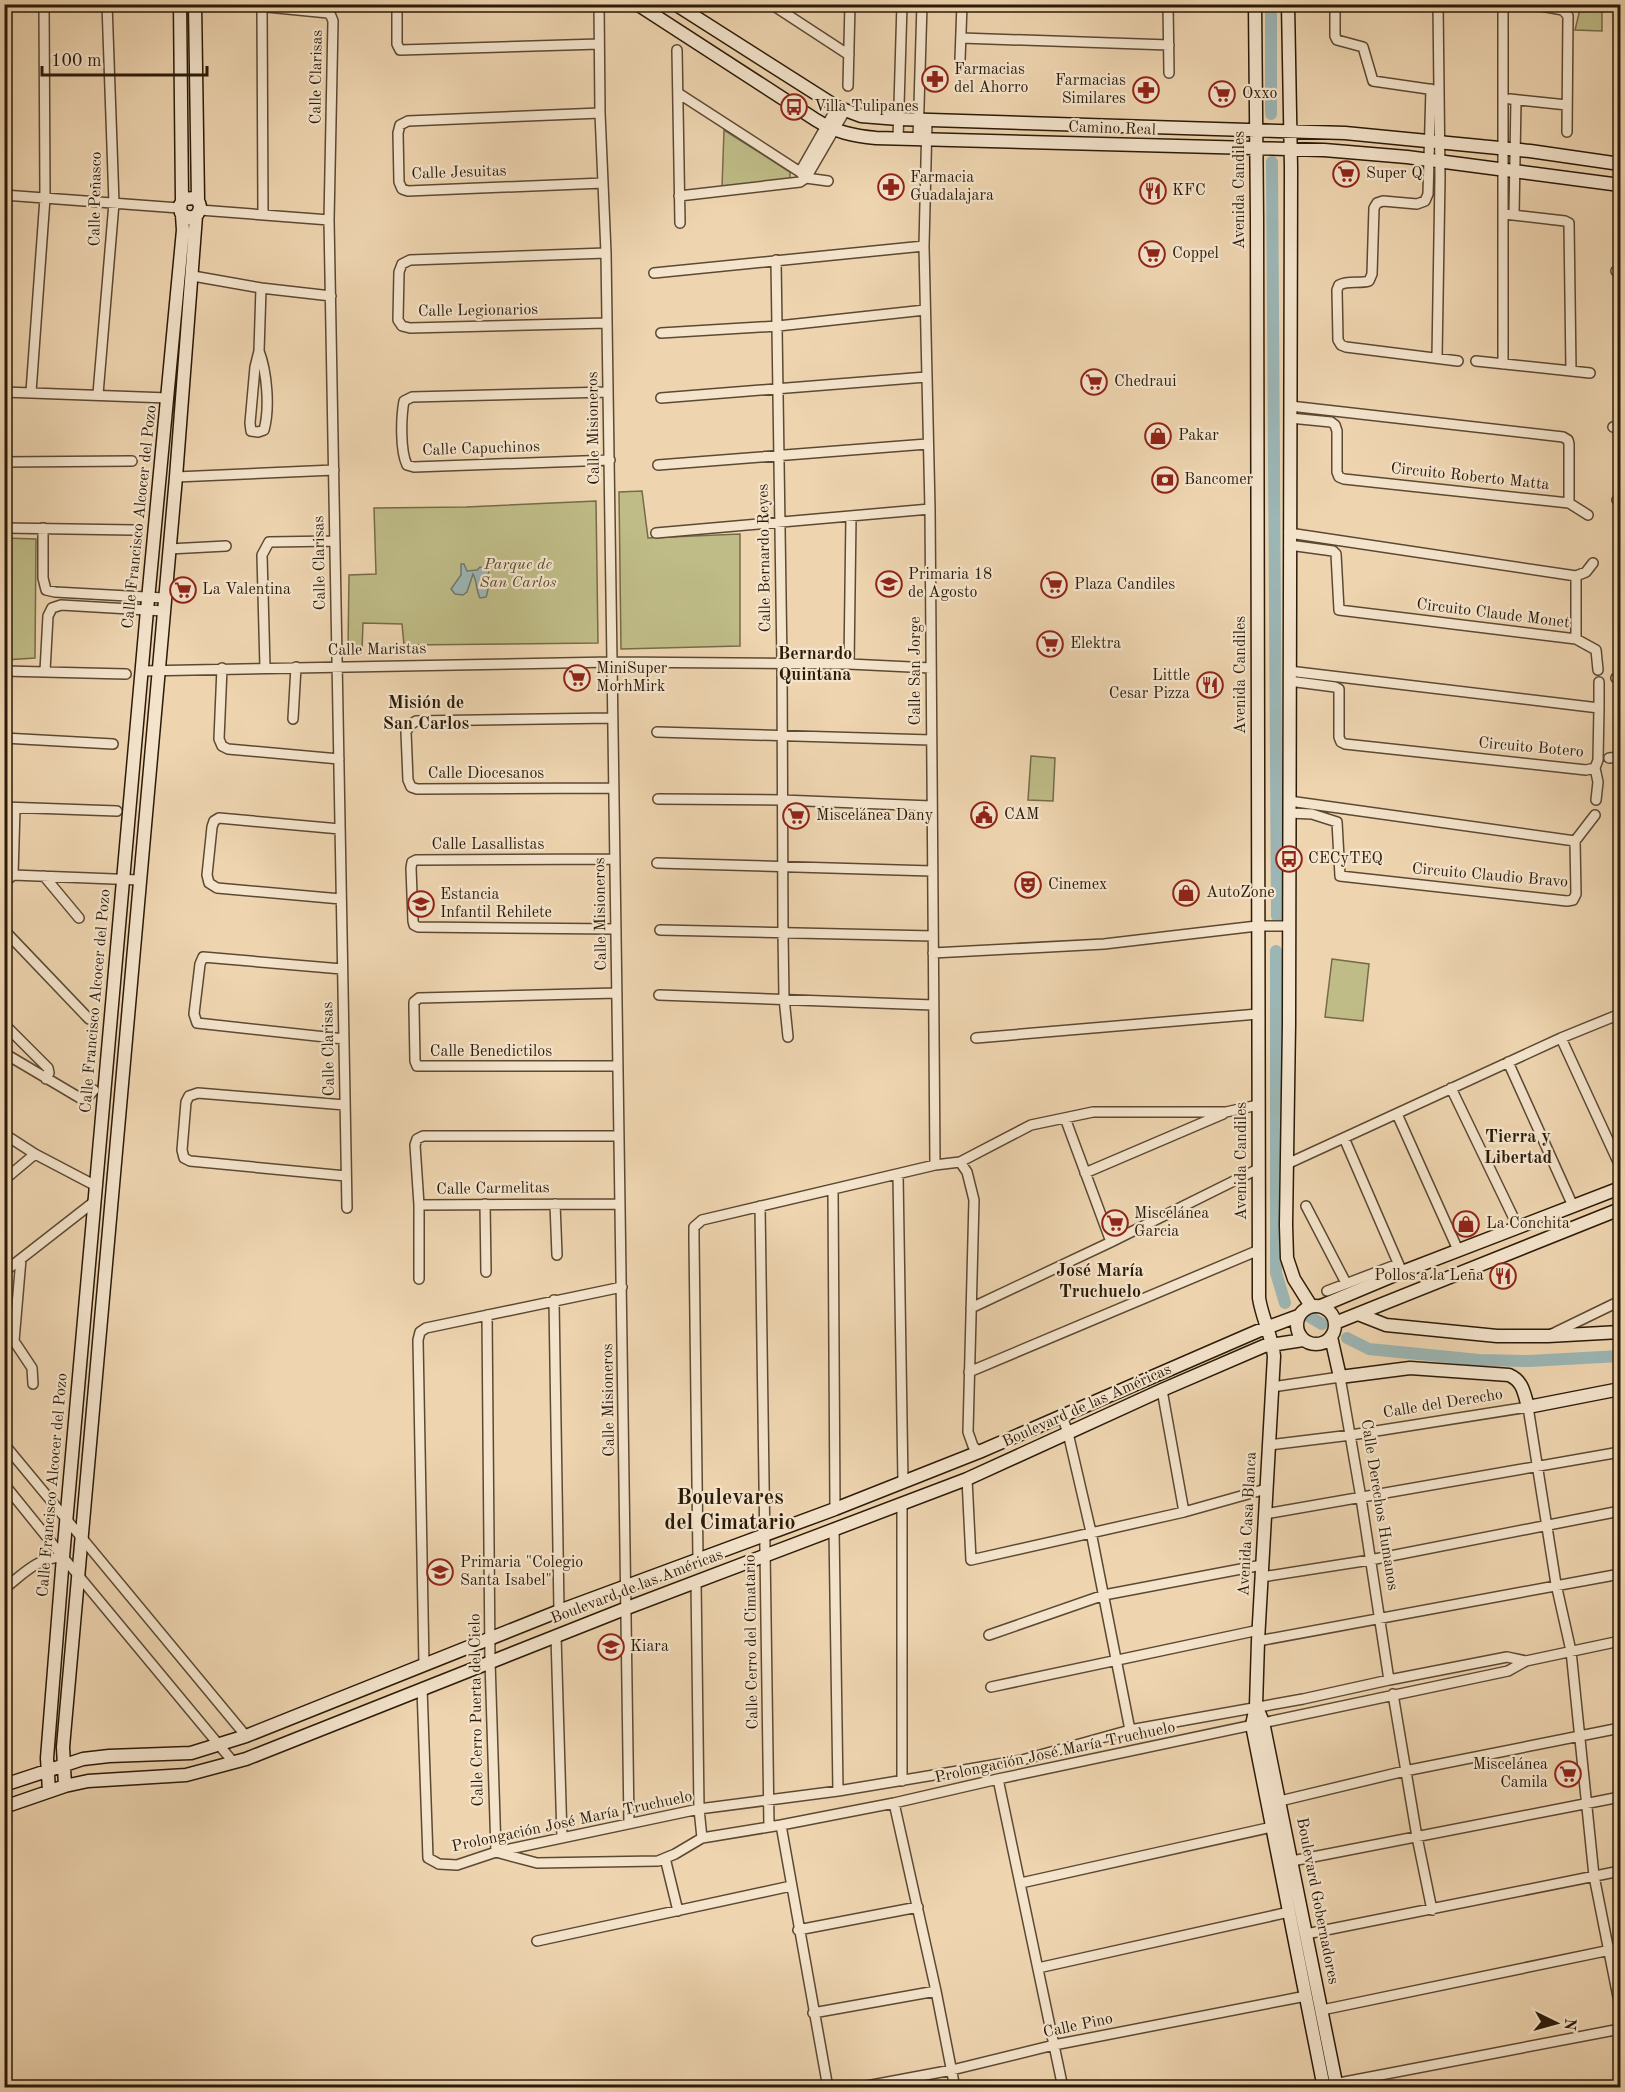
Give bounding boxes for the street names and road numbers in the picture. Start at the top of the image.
street label: Calle Clarisas [308,29,326,124]
street label: Camino Real [1068,119,1156,139]
street label: Avenida Candiles [1232,131,1248,249]
street label: Calle Peñasco [87,151,105,247]
street label: Calle Jesuitas [411,163,507,183]
street label: Calle Legionarios [418,302,538,320]
street label: Calle Misioneros [585,371,603,485]
street label: Calle Francisco Alcocer del Pozo [120,404,160,630]
street label: Calle Capuchinos [422,439,540,459]
street label: Circuito Roberto Matta [1390,461,1550,493]
street label: Calle Bernardo Reyes [756,483,774,633]
street label: Calle Clarisas [311,515,329,610]
street label: Circuito Claude Monet [1416,597,1571,631]
street label: Calle San Jorge [908,616,924,726]
street label: Avenida Candiles [1233,616,1249,734]
street label: Calle Maristas [328,641,427,659]
street label: Circuito Botero [1478,735,1585,761]
street label: Calle Diocesanos [428,766,544,782]
street label: Calle Lasallistas [432,837,545,853]
street label: Calle Misioneros [592,857,610,971]
street label: Circuito Claudio Bravo [1411,861,1569,891]
street label: Calle Francisco Alcocer del Pozo [78,888,114,1114]
street label: Calle Clarisas [320,1001,338,1096]
street label: Calle Benedictilos [430,1044,552,1060]
street label: Avenida Candiles [1234,1102,1250,1220]
street label: Calle Carmelitas [436,1180,550,1198]
street label: Calle Misioneros [600,1343,618,1457]
street label: Boulevard de las Américas [1000,1361,1174,1451]
street label: Calle Francisco Alcocer del Pozo [35,1372,71,1598]
street label: Calle del Derecho [1382,1387,1504,1421]
street label: Calle Derechos Humanos [1358,1418,1400,1592]
street label: Avenida Casa Blanca [1236,1451,1260,1597]
street label: Boulevard de las Américas [549,1547,725,1627]
street label: Calle Cerro del Cimatario [742,1554,762,1730]
street label: Calle Cerro Puerta del Cielo [467,1613,487,1807]
street label: Prolongación José María Truchuelo [933,1720,1177,1786]
street label: Prolongación José María Truchuelo [450,1789,694,1855]
street label: Boulevard Gobernadores [1293,1816,1341,1986]
street label: Calle Pino [1042,2011,1114,2041]

